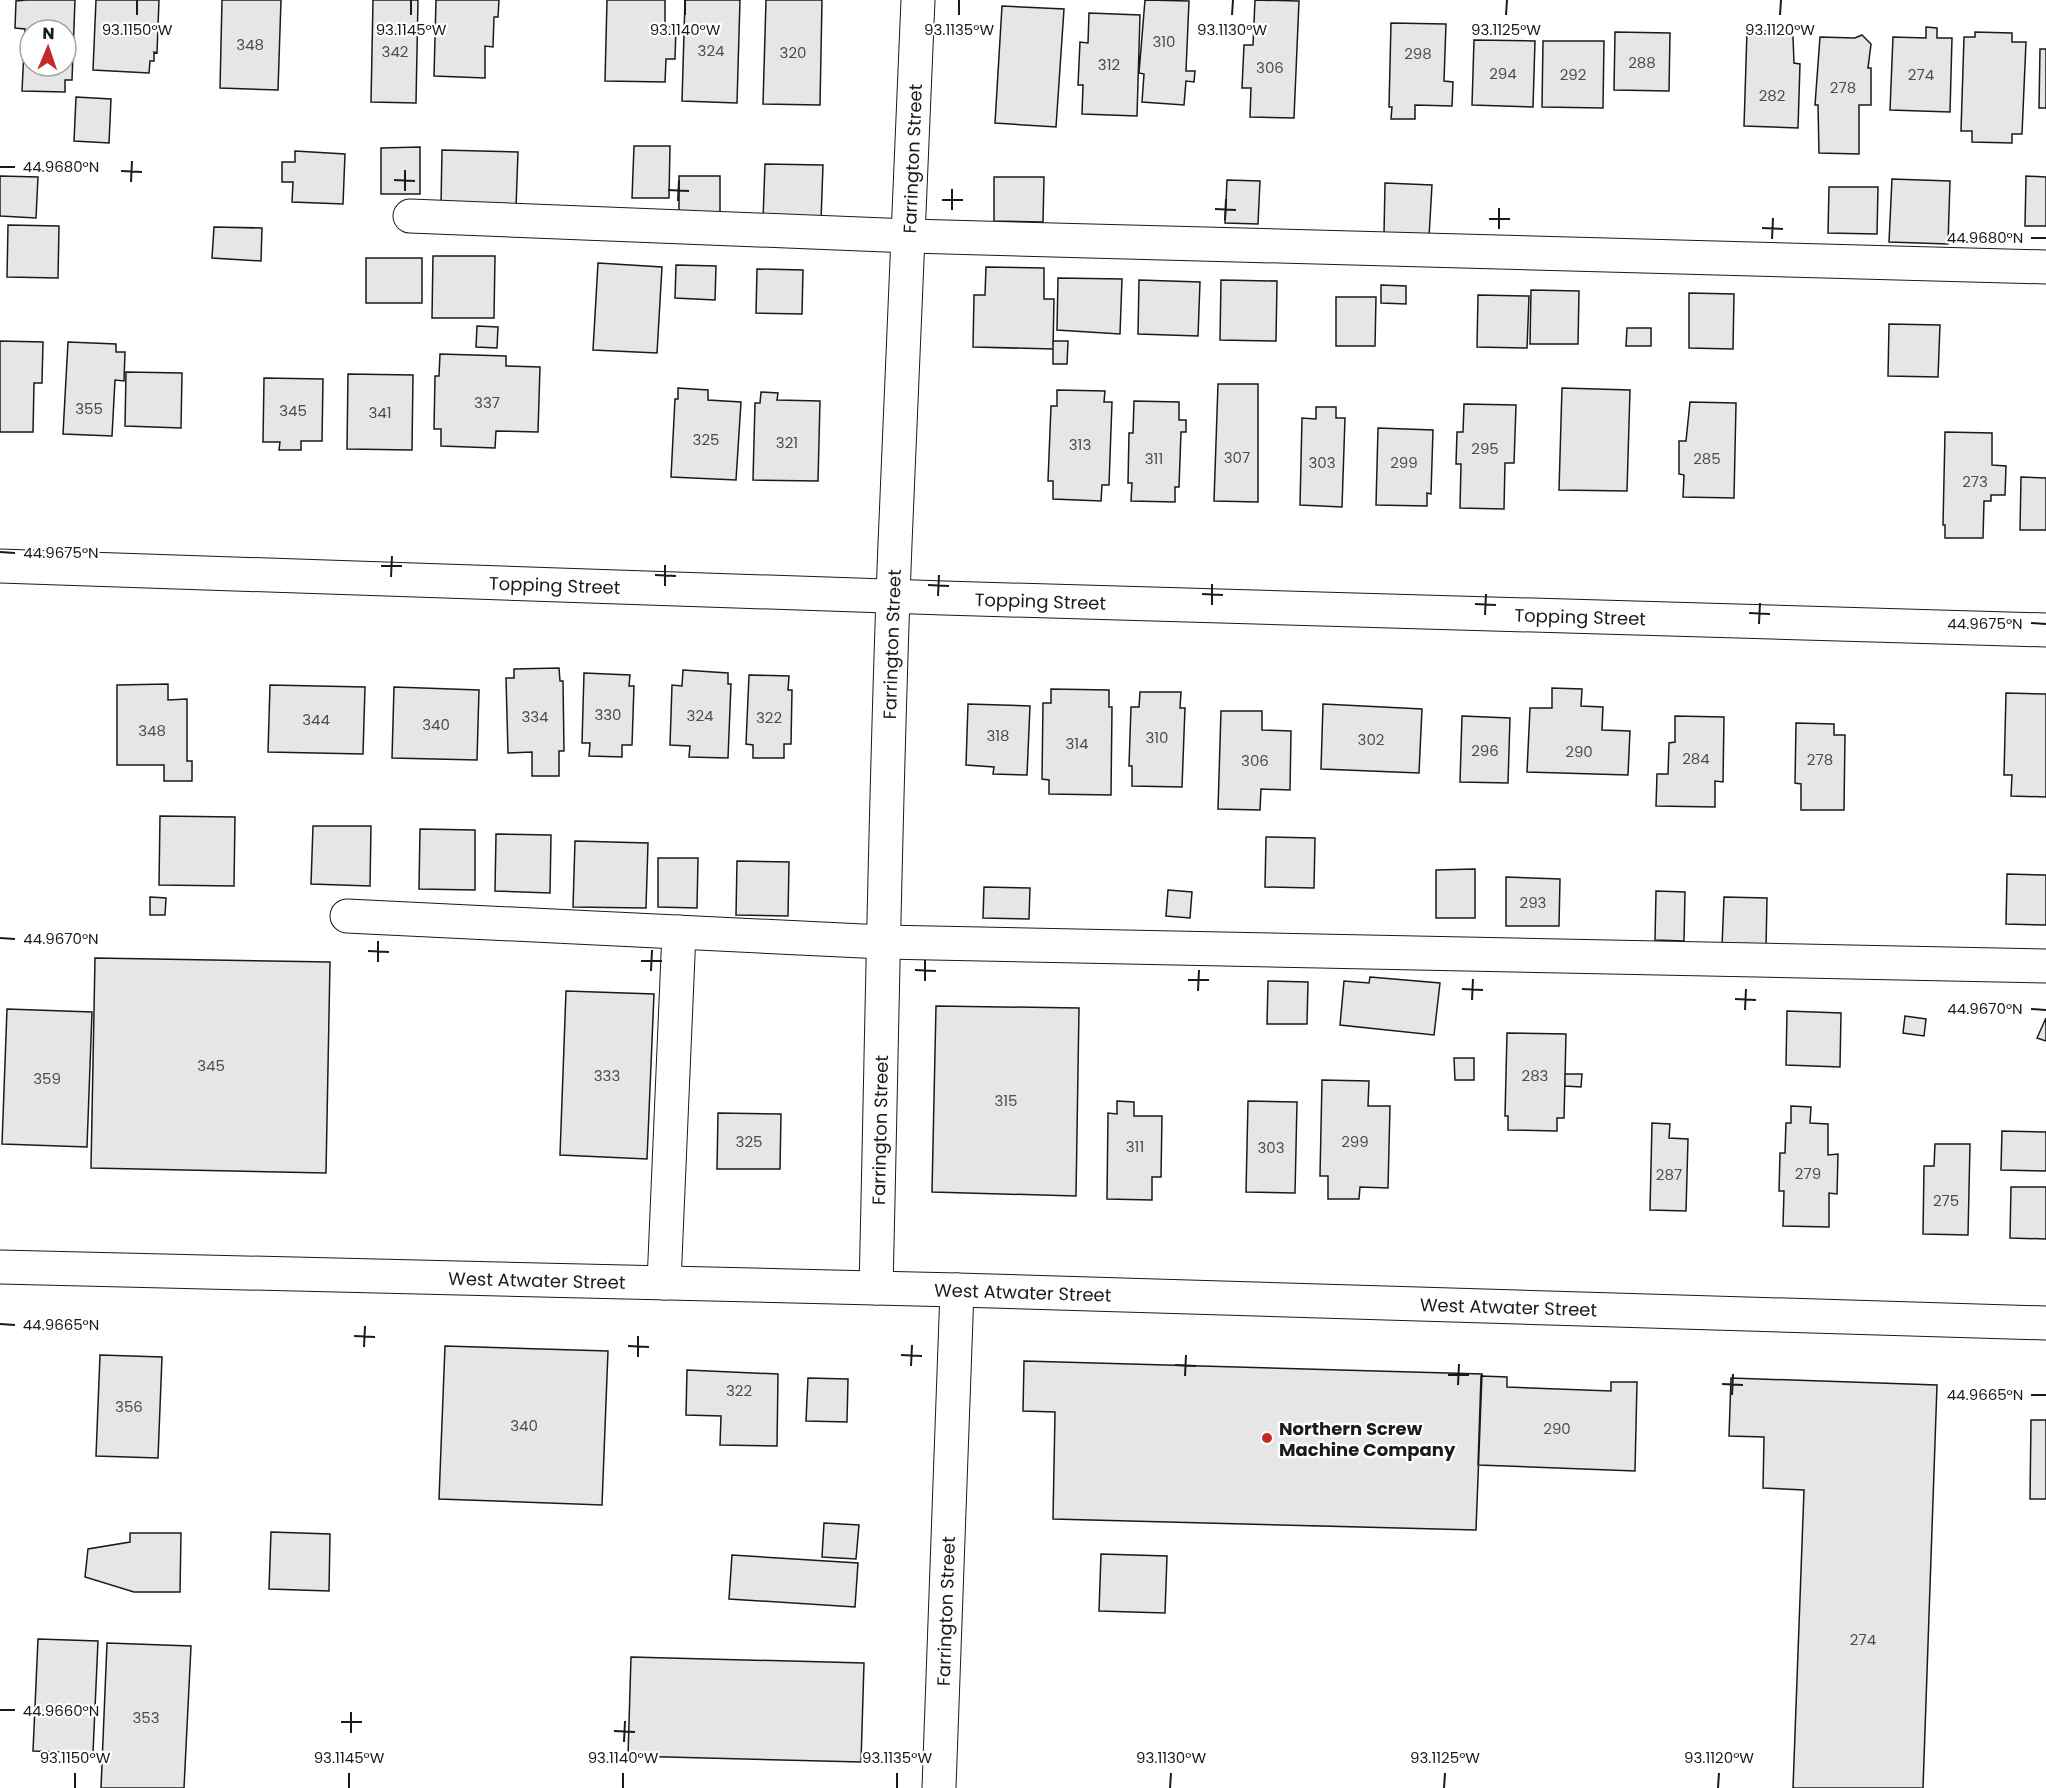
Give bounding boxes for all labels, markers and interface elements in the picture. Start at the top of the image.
north arrow [18,18,78,78]
text: 93.1150°W [102,19,173,40]
text: 93.1145°W [376,19,447,40]
text: 93.1140°W [650,19,721,40]
text: 93.1135°W [924,19,994,40]
text: 93.1130°W [1197,19,1267,40]
text: 93.1125°W [1471,19,1541,40]
text: 93.1120°W [1745,19,1815,40]
text: N [42,22,55,45]
house number: 310 [1152,31,1176,52]
house number: 348 [236,34,264,55]
house number: 324 [698,40,724,61]
house number: 342 [382,41,408,62]
house number: 320 [780,42,806,63]
house number: 298 [1404,43,1432,64]
house number: 288 [1628,52,1656,73]
house number: 312 [1098,54,1120,75]
house number: 306 [1256,57,1284,78]
house number: 294 [1489,63,1517,84]
house number: 292 [1560,64,1586,85]
house number: 274 [1908,64,1934,85]
house number: 278 [1830,77,1856,98]
street label: Farrington Street [896,83,928,234]
house number: 282 [1759,85,1785,106]
text: 44.9680°N [23,156,99,177]
text: 44.9680°N [1947,227,2023,248]
house number: 337 [474,392,500,413]
house number: 355 [75,398,103,419]
house number: 345 [279,400,307,421]
house number: 341 [368,402,392,423]
house number: 325 [693,429,719,450]
house number: 321 [776,432,798,453]
house number: 313 [1069,434,1091,455]
house number: 295 [1471,438,1499,459]
house number: 307 [1224,447,1250,468]
house number: 311 [1145,448,1163,469]
house number: 285 [1693,448,1721,469]
house number: 303 [1308,452,1336,473]
house number: 299 [1390,452,1418,473]
house number: 273 [1962,471,1988,492]
text: 44.9675°N [23,542,99,563]
street label: Farrington Street [876,569,906,720]
street label: Topping Street [489,570,621,600]
street label: Topping Street [974,586,1106,615]
street label: Topping Street [1514,602,1646,631]
text: 44.9675°N [1947,613,2023,634]
house number: 330 [594,704,622,725]
house number: 324 [687,705,713,726]
house number: 334 [521,706,549,727]
house number: 322 [756,707,782,728]
house number: 344 [302,709,330,730]
house number: 340 [422,714,450,735]
house number: 348 [138,720,166,741]
house number: 318 [986,725,1010,746]
house number: 310 [1145,727,1169,748]
house number: 302 [1358,729,1384,750]
house number: 314 [1065,733,1089,754]
house number: 296 [1471,740,1499,761]
house number: 290 [1565,741,1593,762]
house number: 284 [1682,748,1710,769]
house number: 278 [1807,749,1833,770]
house number: 306 [1241,750,1269,771]
house number: 293 [1520,892,1546,913]
text: 44.9670°N [23,928,99,949]
text: 44.9670°N [1947,998,2023,1019]
house number: 345 [197,1055,225,1076]
street label: Farrington Street [865,1055,894,1205]
house number: 333 [594,1065,620,1086]
house number: 283 [1522,1065,1548,1086]
house number: 359 [33,1068,61,1089]
house number: 315 [994,1090,1018,1111]
house number: 325 [736,1131,762,1152]
house number: 299 [1341,1131,1369,1152]
house number: 311 [1126,1136,1144,1157]
house number: 303 [1257,1137,1285,1158]
house number: 279 [1795,1163,1821,1184]
house number: 287 [1656,1164,1682,1185]
house number: 275 [1933,1190,1959,1211]
street label: West Atwater Street [448,1265,626,1295]
street label: West Atwater Street [934,1277,1112,1307]
street label: West Atwater Street [1420,1292,1597,1322]
text: 44.9665°N [23,1314,99,1335]
house number: 322 [726,1380,752,1401]
text: 44.9665°N [1947,1384,2023,1405]
house number: 356 [115,1396,143,1417]
house number: 340 [510,1415,538,1436]
place label: Northern Screw Machine Company [1279,1416,1456,1462]
house number: 290 [1543,1418,1571,1439]
marker: Northern Screw Machine Company [1260,1431,1274,1445]
street label: Farrington Street [930,1536,961,1687]
house number: 274 [1850,1629,1876,1650]
text: 44.9660°N [23,1700,99,1721]
house number: 353 [132,1707,160,1728]
text: 93.1150°W [40,1747,111,1768]
text: 93.1145°W [314,1747,385,1768]
text: 93.1140°W [588,1747,659,1768]
text: 93.1135°W [862,1747,932,1768]
text: 93.1130°W [1136,1747,1206,1768]
text: 93.1125°W [1410,1747,1480,1768]
text: 93.1120°W [1684,1747,1754,1768]

